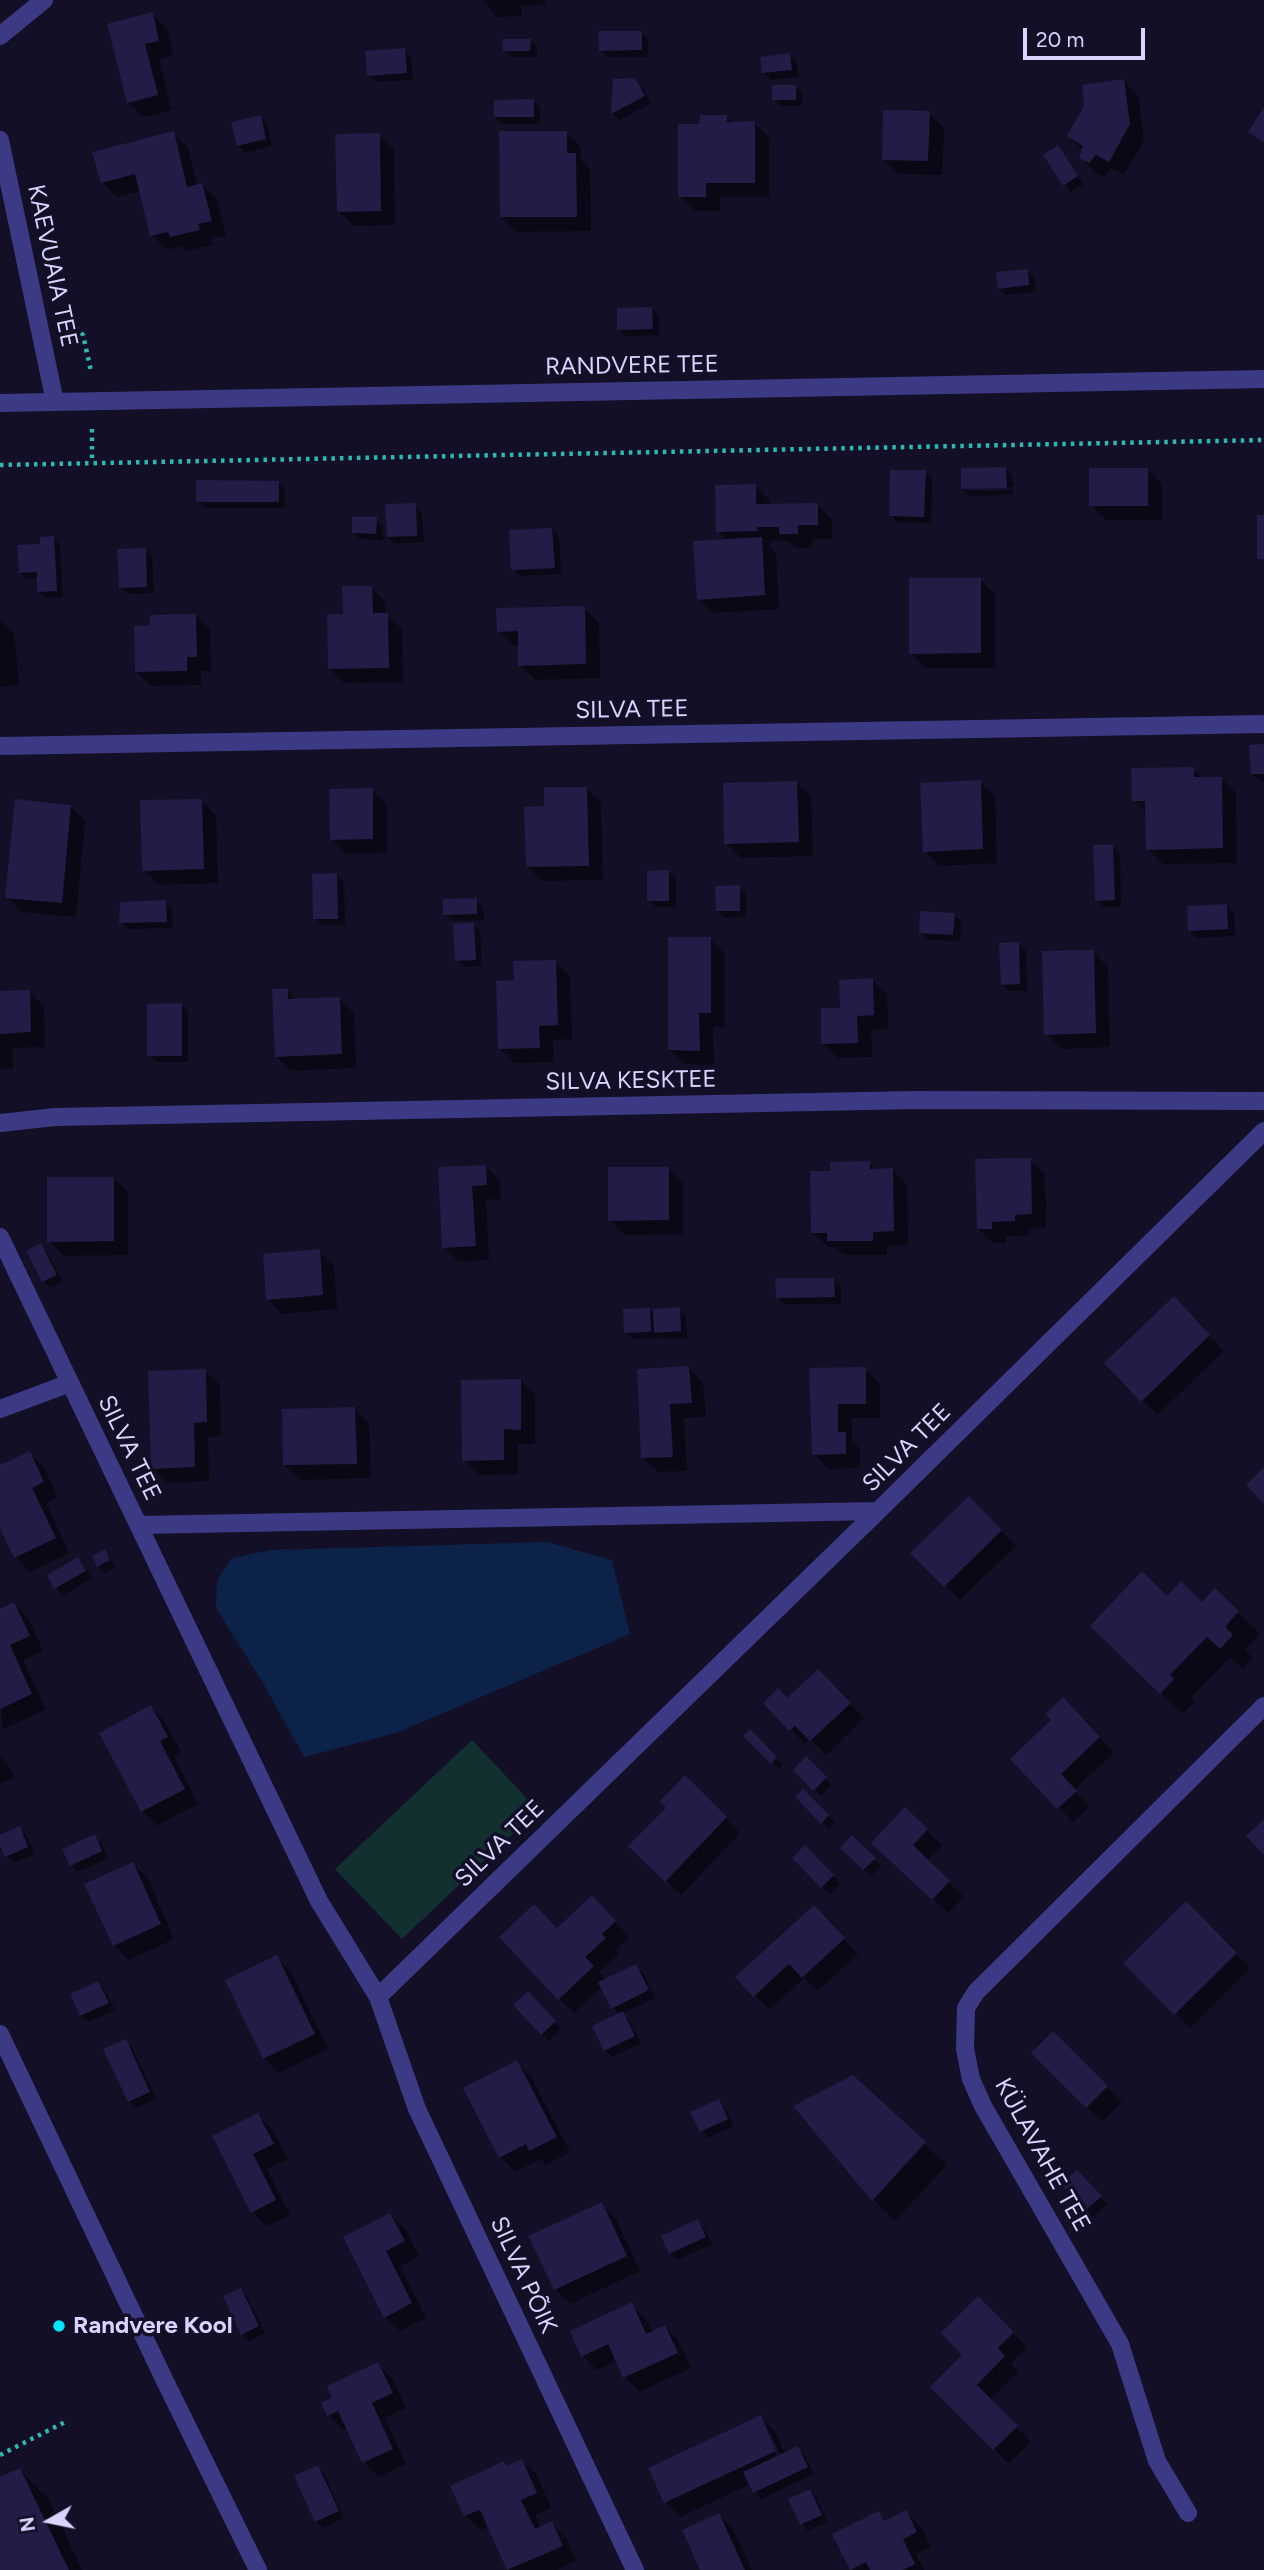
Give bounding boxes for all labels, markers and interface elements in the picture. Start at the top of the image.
scale bar [1026,14,1148,58]
text: 20 m [1036,27,1084,52]
street label: KAEVUAIA TEE [21,182,83,350]
street label: RANDVERE TEE [545,350,719,382]
street label: SILVA TEE [575,695,689,725]
street label: SILVA KESKTEE [545,1065,717,1097]
street label: SILVA TEE [91,1391,167,1505]
street label: SILVA TEE [857,1398,957,1498]
street label: SILVA TEE [449,1794,551,1894]
street label: KÜLAVAHE TEE [988,2073,1096,2237]
street label: SILVA PÕIK [484,2212,562,2338]
place label: Randvere Kool [73,2312,233,2340]
marker: Randvere Kool [51,2318,67,2334]
north arrow [14,2486,84,2556]
text: N [15,2515,40,2533]

